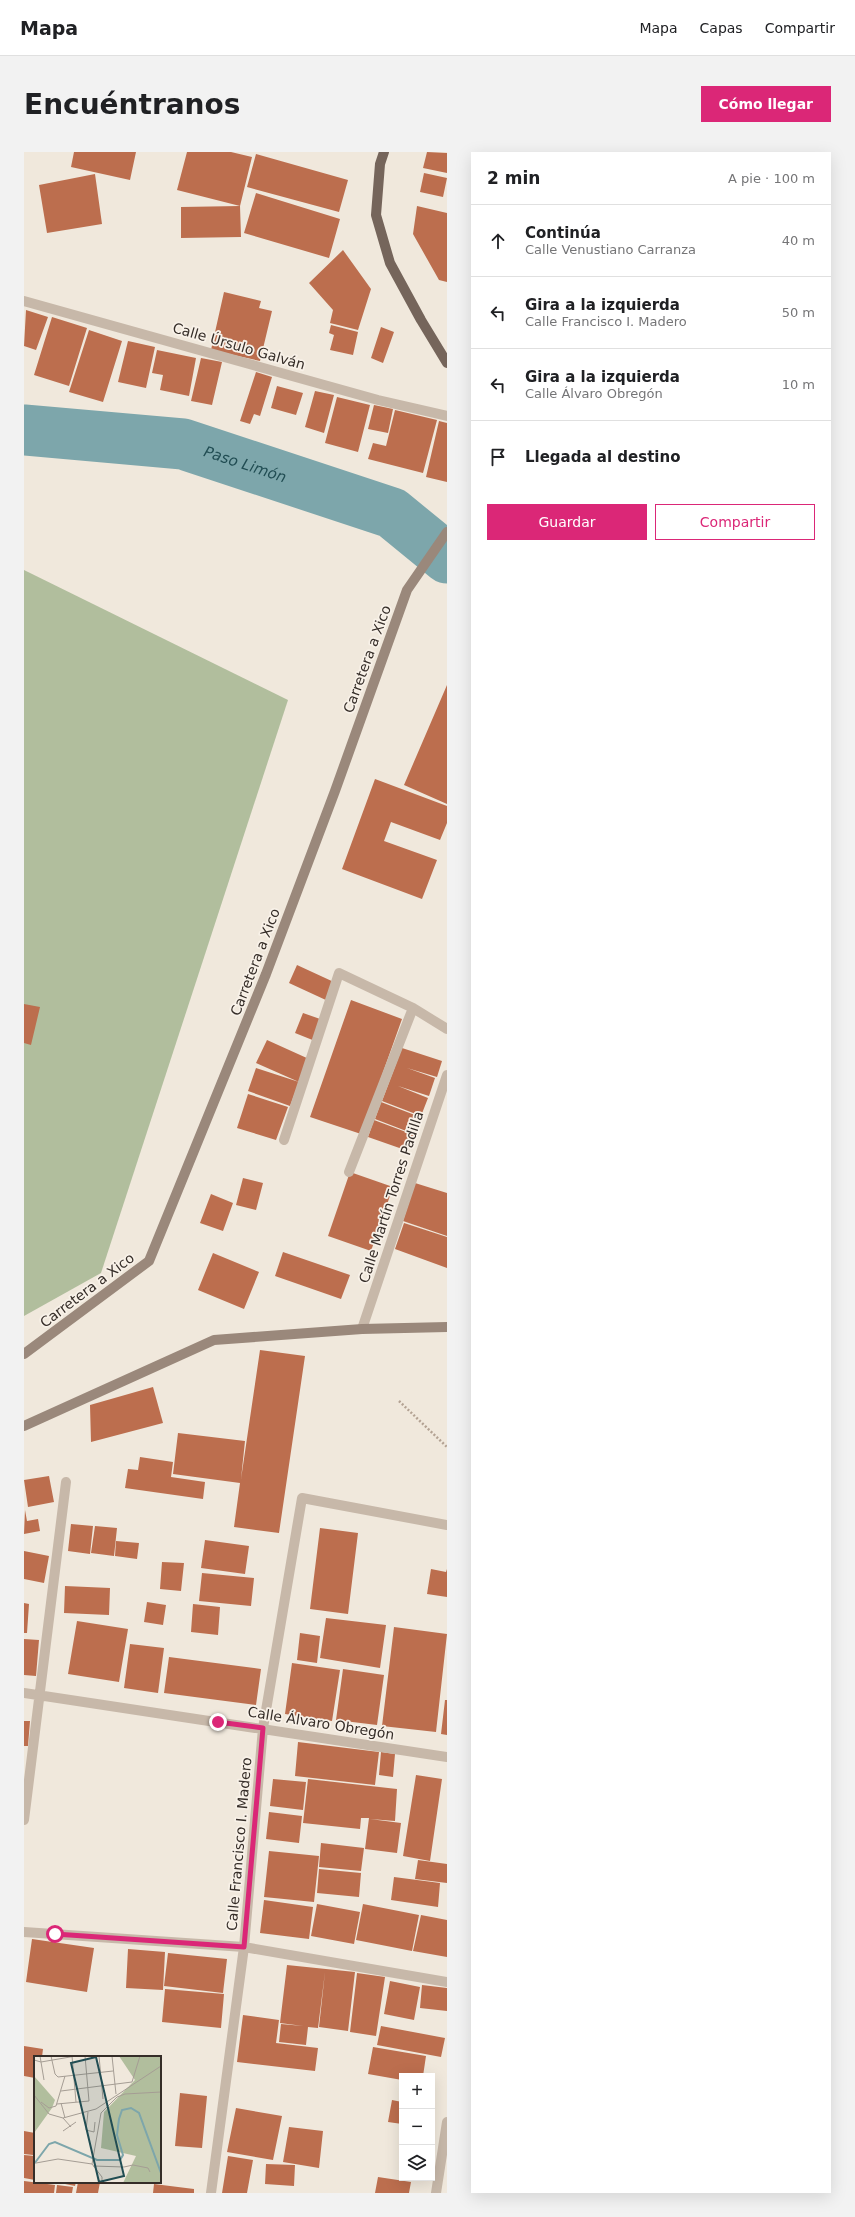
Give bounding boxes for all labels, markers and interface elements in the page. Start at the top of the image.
text: Mapa [20,17,78,39]
text: Mapa [639,20,678,36]
text: Capas [700,20,743,36]
text: Compartir [765,20,835,36]
button: Cómo llegar [701,86,831,122]
text: Encuéntranos [24,88,240,121]
text: 2 min [487,168,540,188]
text: A pie · 100 m [728,171,815,186]
text: Continúa [525,224,601,242]
icon: ahead [487,230,509,252]
text: 40 m [782,233,815,248]
text: Calle Venustiano Carranza [525,242,696,257]
text: Gira a la izquierda [525,296,680,314]
icon: left [487,302,509,324]
text: 50 m [782,305,815,320]
text: Calle Francisco I. Madero [525,314,687,329]
street label: Calle Úrsulo Galván [171,318,307,373]
text: Gira a la izquierda [525,368,680,386]
icon: left [487,374,509,396]
text: 10 m [782,377,815,392]
text: Calle Álvaro Obregón [525,386,663,401]
water label: Paso Limón [201,442,289,487]
icon: arrive [487,446,509,468]
text: Llegada al destino [525,448,680,466]
button: Guardar [487,504,647,540]
button: Compartir [655,504,815,540]
street label: Carretera a Xico [340,603,394,715]
street label: Carretera a Xico [227,906,283,1018]
street label: Calle Martín Torres Padilla [356,1109,426,1285]
street label: Carretera a Xico [37,1249,137,1331]
street label: Calle Álvaro Obregón [247,1703,395,1743]
route end [209,1713,227,1731]
street label: Calle Francisco I. Madero [223,1757,255,1931]
route start [46,1925,64,1943]
inset map [34,2056,161,2183]
map controls [399,2073,435,2181]
button: + [399,2073,435,2109]
button: − [399,2109,435,2145]
button: layers [399,2145,435,2181]

